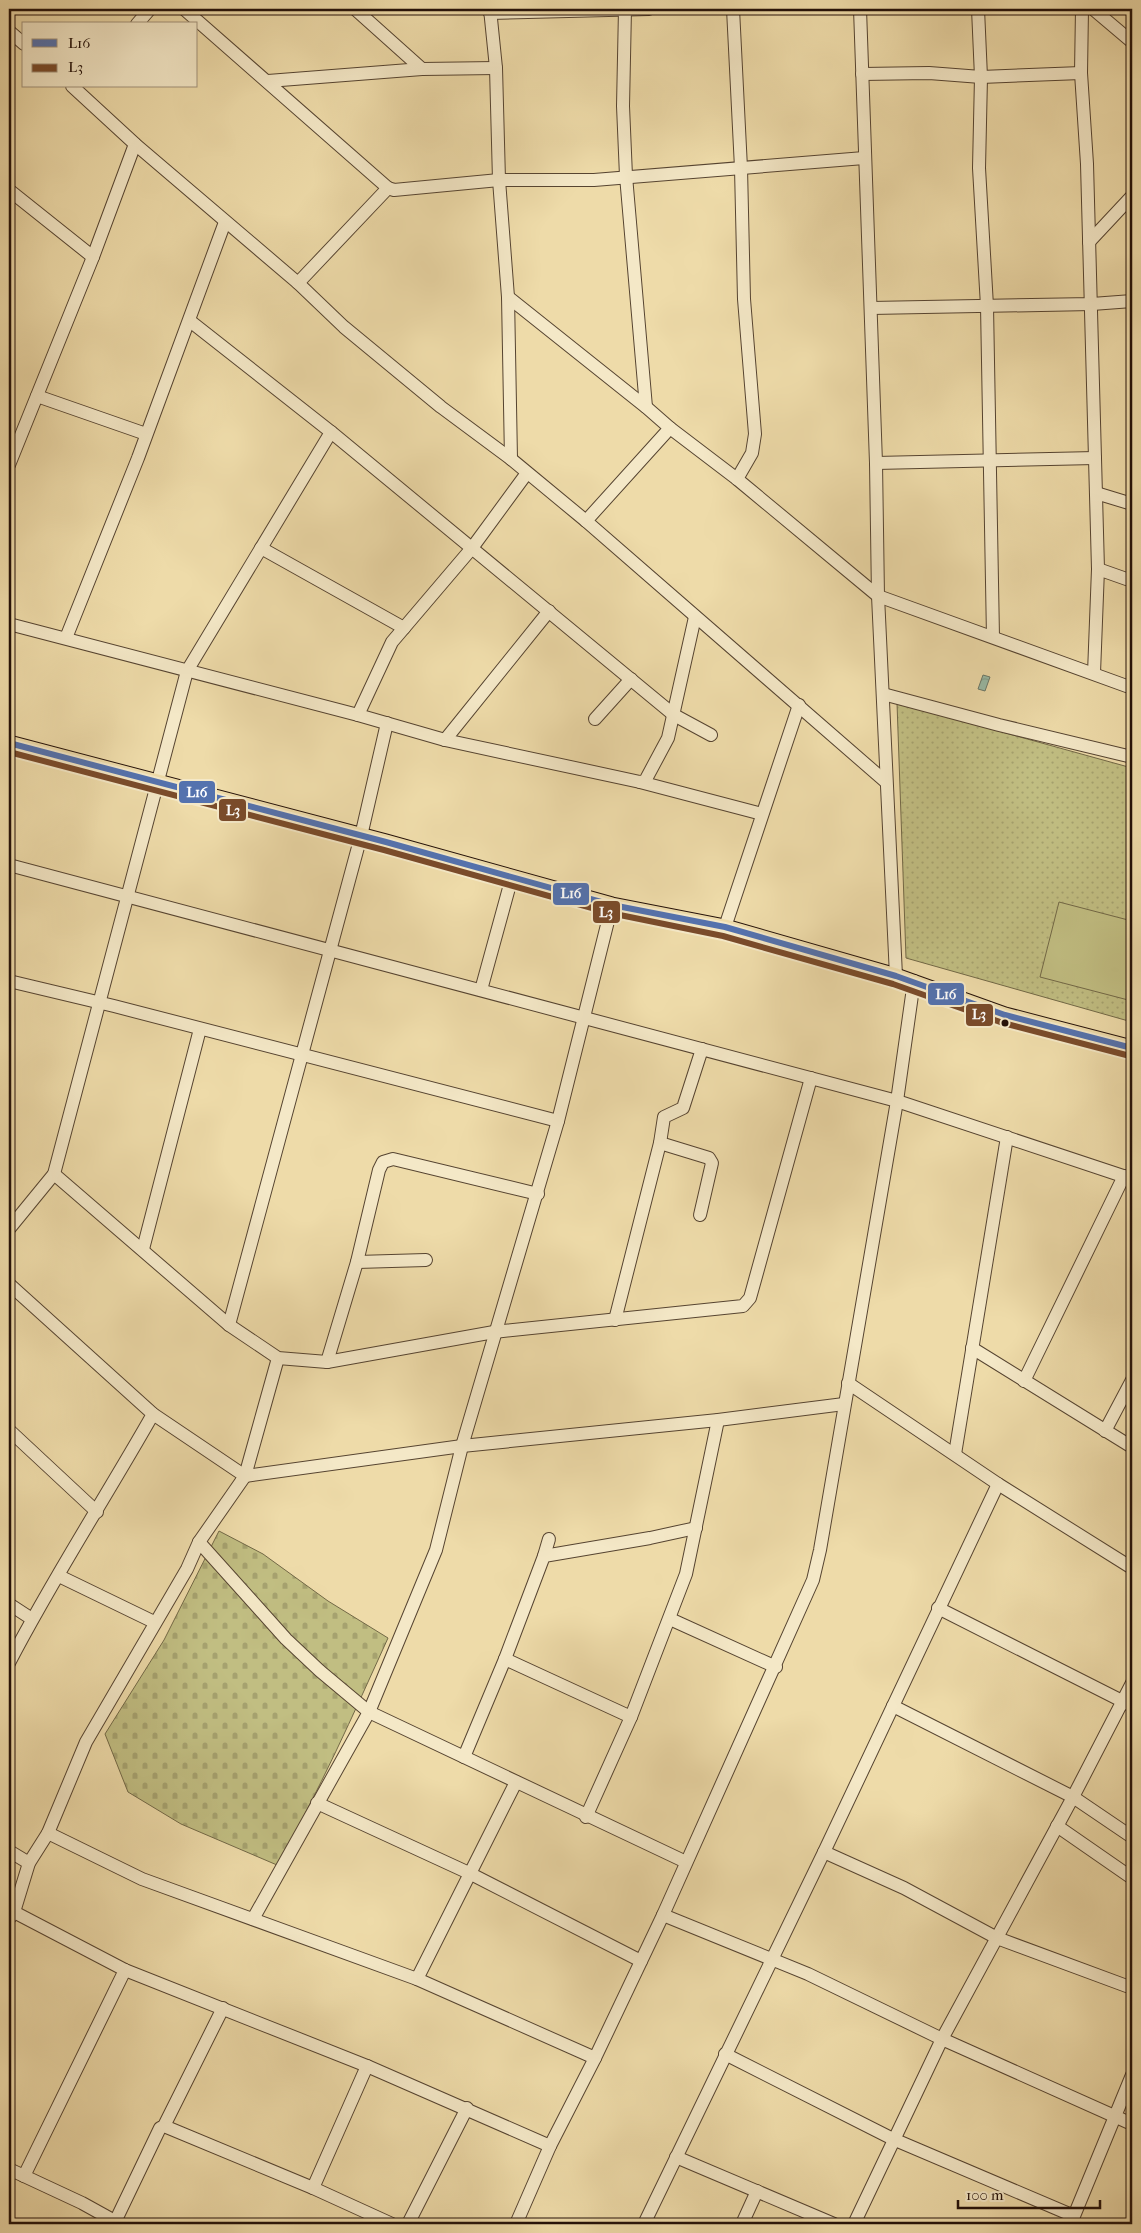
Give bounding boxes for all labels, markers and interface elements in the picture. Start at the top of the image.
legend [22,22,198,88]
text: L16 [68,34,91,52]
text: L3 [68,58,83,76]
line badge: L16 [178,780,216,804]
text: L16 [187,784,208,801]
line badge: L3 [218,798,247,822]
text: L3 [226,802,240,819]
line badge: L16 [552,882,590,906]
text: L16 [561,885,582,902]
line badge: L3 [592,900,621,924]
text: L3 [599,904,613,921]
line badge: L16 [927,982,965,1006]
text: L16 [936,986,957,1003]
line badge: L3 [965,1003,994,1027]
text: L3 [972,1006,986,1023]
unlabelled marker [1000,1018,1010,1028]
scale bar [958,2178,1101,2210]
text: 100 m [966,2186,1004,2204]

